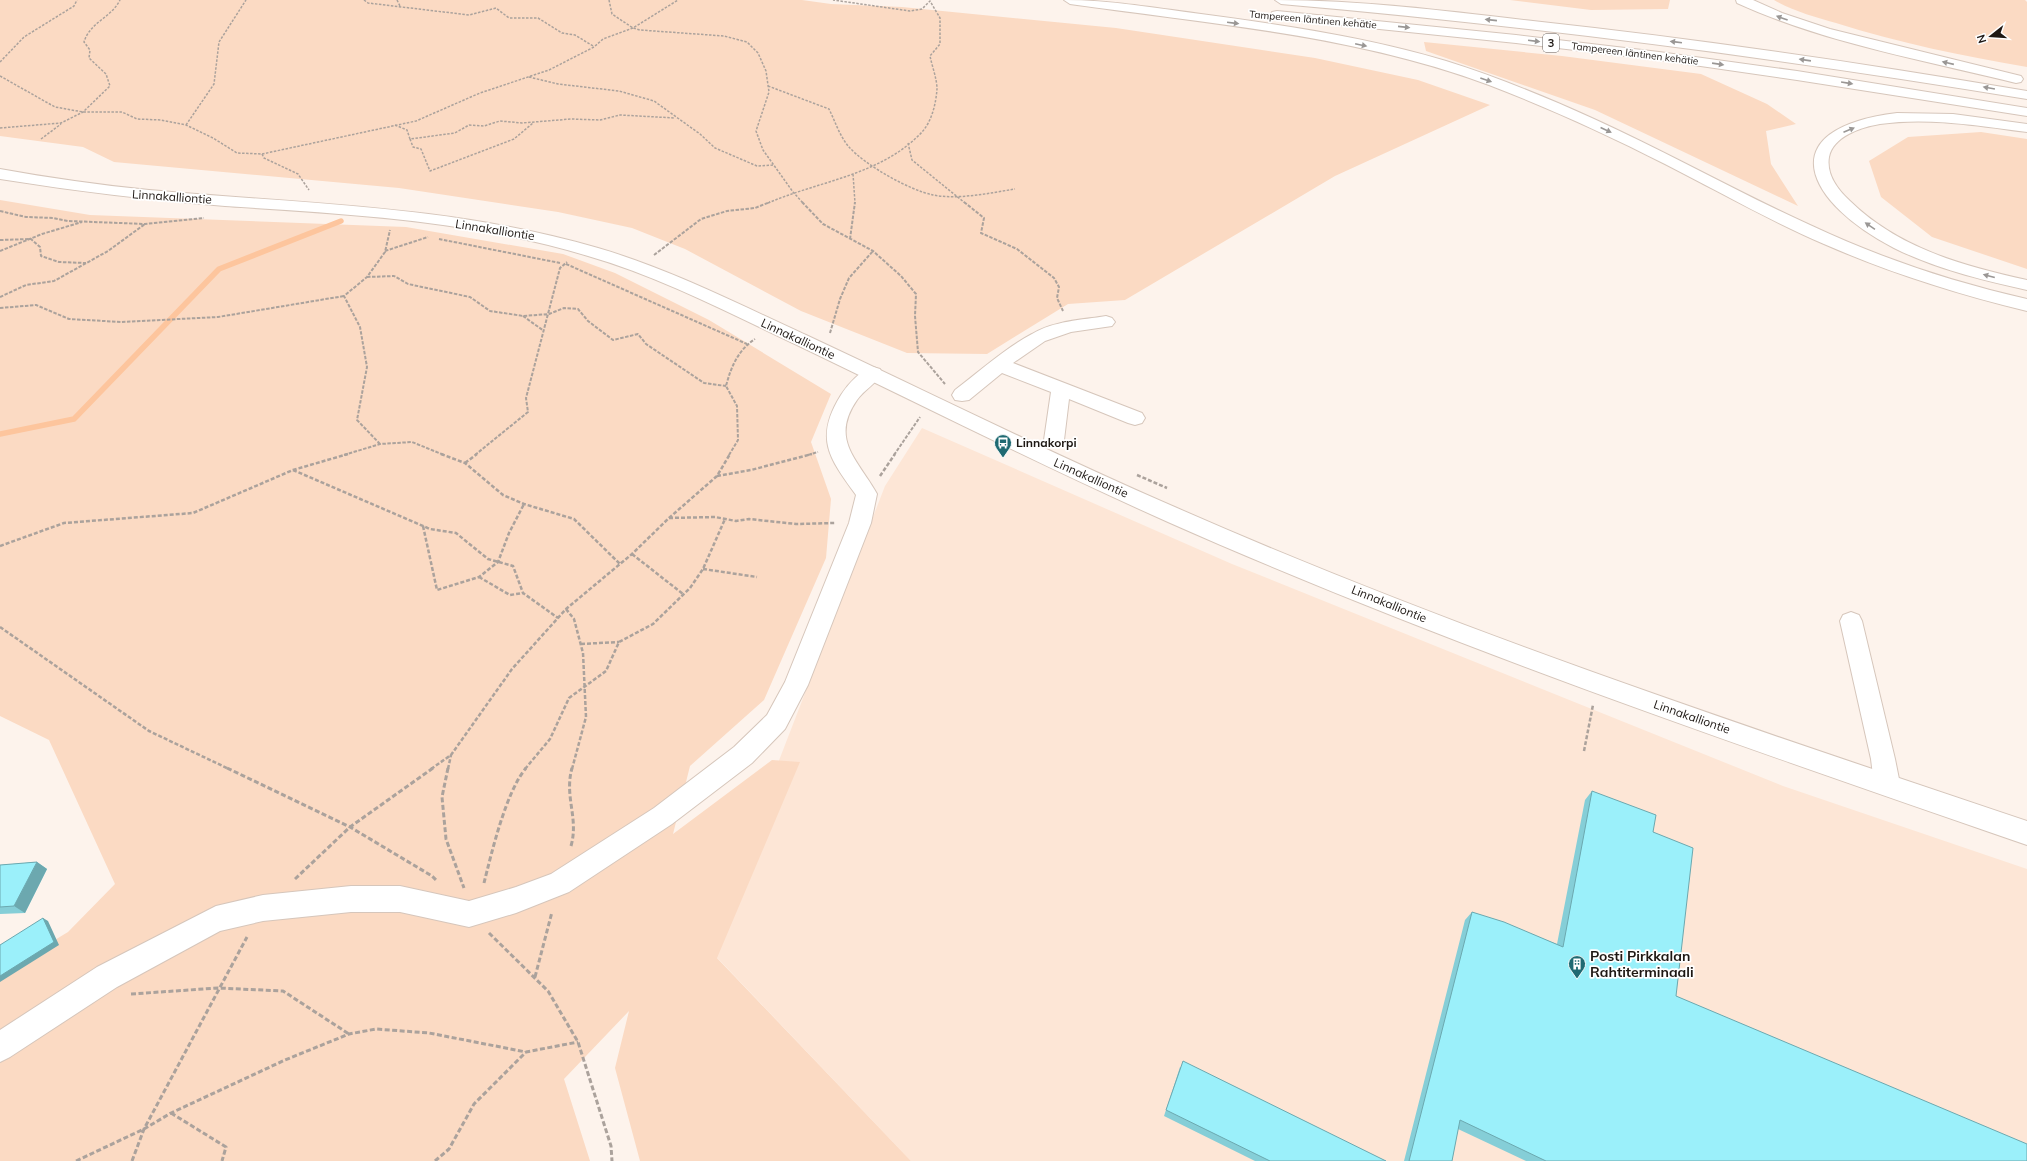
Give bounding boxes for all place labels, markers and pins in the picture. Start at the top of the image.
bus stop icon: Linnakorpi [993,433,1013,458]
place label: Linnakorpi [1016,435,1077,450]
place label: Posti Pirkkalan Rahtiterminaali [1590,947,1694,981]
building icon: Posti Pirkkalan Rahtiterminaali [1567,954,1587,979]

